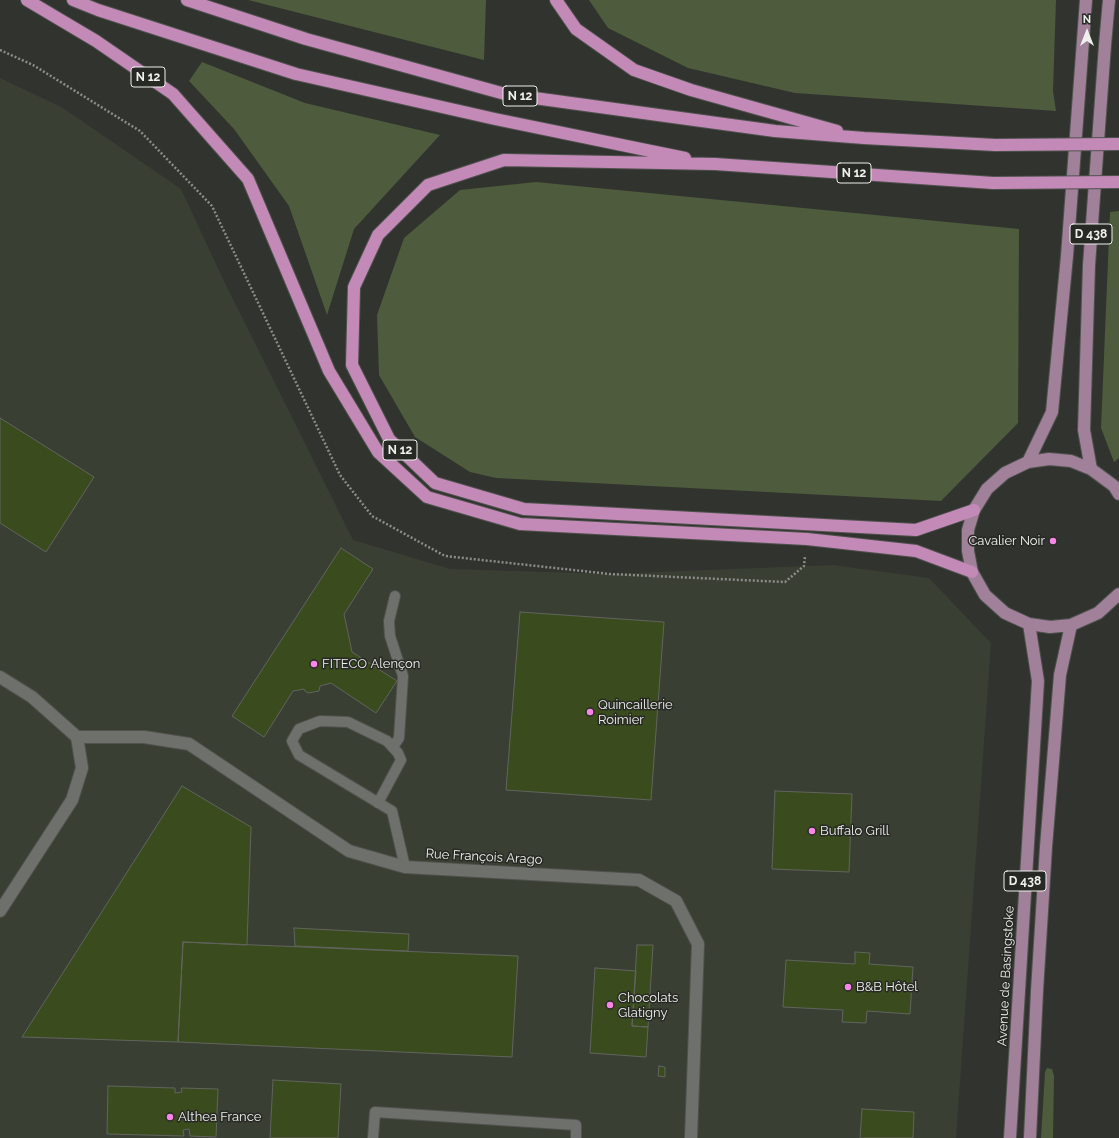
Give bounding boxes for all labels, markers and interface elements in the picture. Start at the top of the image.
north arrow [1067,12,1107,52]
text: N [1083,13,1091,26]
road number: N 12 [131,67,165,87]
road number: N 12 [503,86,537,106]
road number: N 12 [837,163,871,183]
road number: D 438 [1070,224,1112,244]
road number: N 12 [383,440,417,460]
place label: Cavalier Noir [968,533,1045,549]
marker: Cavalier Noir [1048,536,1058,546]
place label: FITECO Alençon [322,656,420,672]
marker: FITECO Alençon [309,659,319,669]
place label: Quincaillerie Roimier [598,697,673,728]
marker: Quincaillerie Roimier [585,707,595,717]
place label: Buffalo Grill [820,823,889,839]
marker: Buffalo Grill [807,826,817,836]
street label: Rue François Arago [425,846,543,868]
road number: D 438 [1004,871,1046,891]
street label: Avenue de Basingstoke [995,905,1017,1047]
place label: B&B Hôtel [856,979,918,995]
marker: B&B Hôtel [843,982,853,992]
place label: Chocolats Glatigny [618,990,678,1021]
marker: Chocolats Glatigny [605,1000,615,1010]
place label: Althea France [178,1109,261,1125]
marker: Althea France [165,1112,175,1122]

